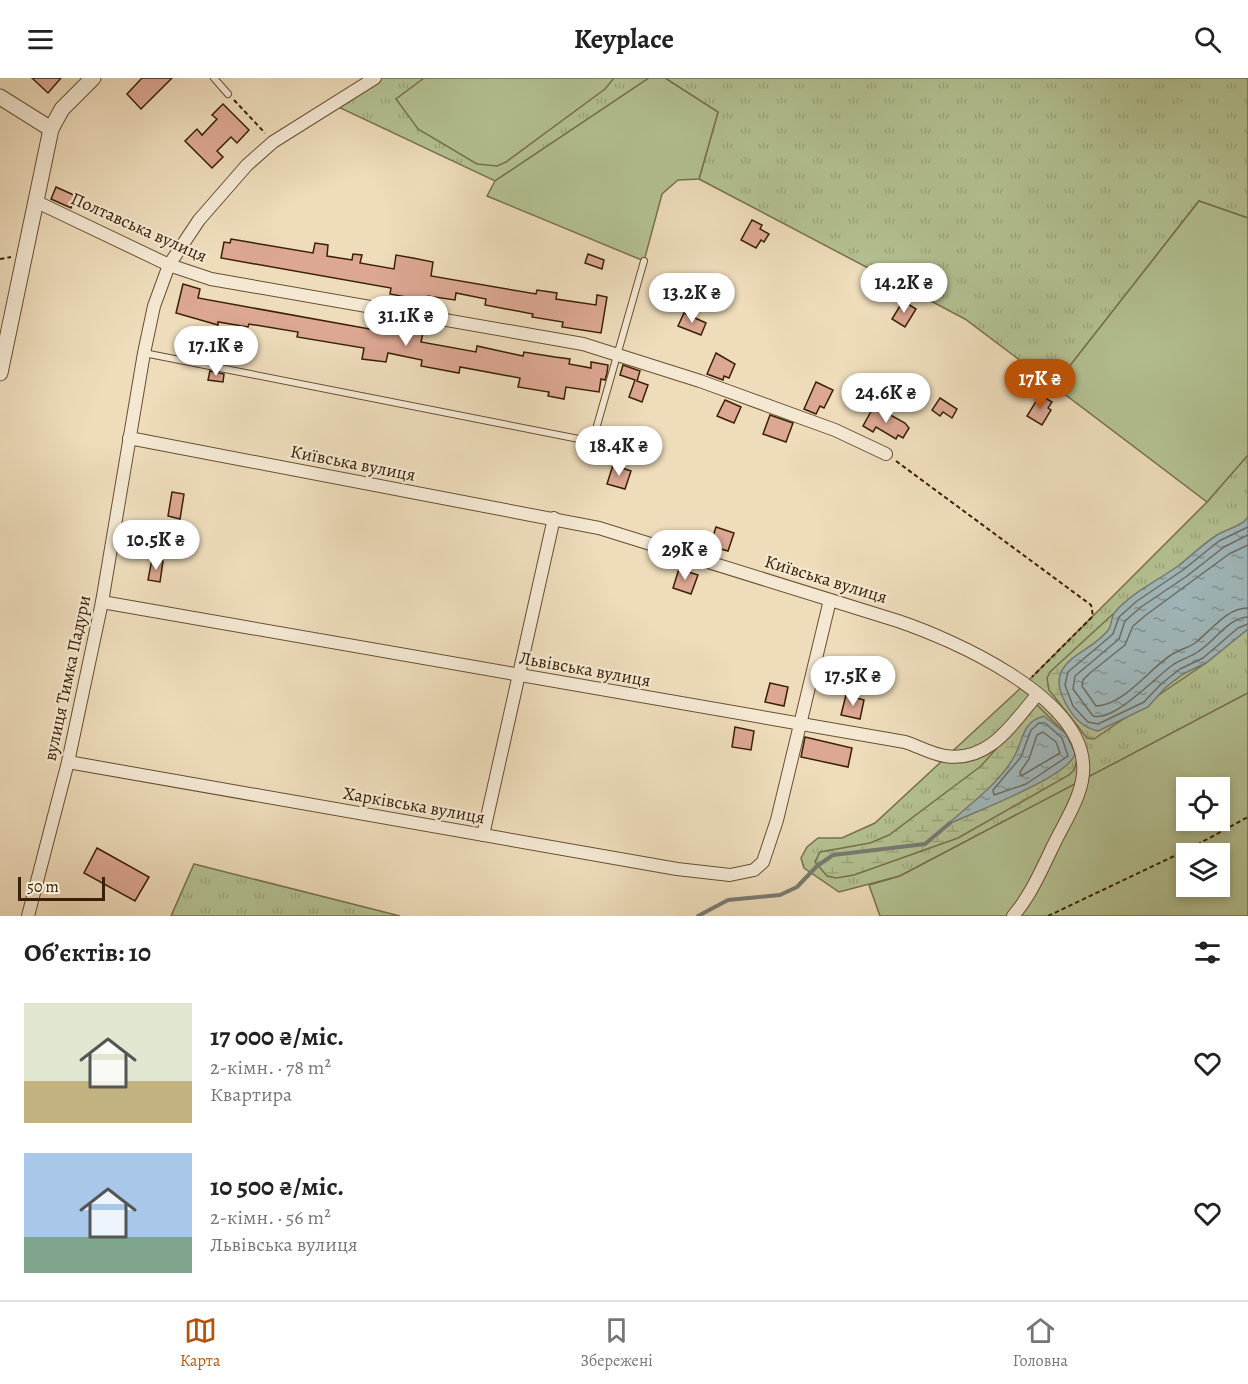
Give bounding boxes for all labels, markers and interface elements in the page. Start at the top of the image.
text: Keyplace [574,21,674,57]
icon: menu [24,23,57,56]
icon: search [1191,23,1224,56]
street label: Полтавська вулиця [67,186,211,268]
pin: 14.2K ₴ [849,263,959,314]
text: 14.2K ₴ [874,269,934,296]
pin: 13.2K ₴ [637,273,747,324]
text: 13.2K ₴ [663,279,721,306]
pin: 31.1K ₴ [351,296,461,347]
text: 31.1K ₴ [378,302,434,329]
pin: 17.1K ₴ [161,326,271,377]
text: 17.1K ₴ [188,332,244,359]
pin: 17K ₴ [998,359,1082,410]
text: 17K ₴ [1018,365,1062,392]
pin: 24.6K ₴ [831,373,941,424]
text: 24.6K ₴ [855,379,917,406]
pin: 18.4K ₴ [564,426,674,477]
text: 18.4K ₴ [589,432,649,459]
street label: Київська вулиця [288,439,418,487]
pin: 10.5K ₴ [101,520,211,571]
text: 10.5K ₴ [127,526,185,553]
pin: 29K ₴ [643,530,727,581]
text: 29K ₴ [662,536,708,563]
street label: Київська вулиця [762,549,890,609]
street label: вулиця Тимка Падури [38,593,96,763]
street label: Львівська вулиця [517,646,653,692]
pin: 17.5K ₴ [798,656,908,707]
text: 17.5K ₴ [824,662,882,689]
map controls [1176,777,1230,897]
button: locate [1176,777,1230,831]
street label: Харківська вулиця [341,781,487,829]
button: layers [1176,843,1230,897]
scale bar [18,874,105,902]
text: 50 m [27,876,59,898]
text: Об’єктів: 10 [24,935,151,970]
icon: filters [1191,936,1224,969]
text: 17 000 ₴/міс. [210,1019,344,1054]
icon: home [72,1027,144,1099]
icon: heart [1191,1047,1224,1080]
text: 2-кімн. · 78 m² [210,1054,331,1081]
text: Квартира [210,1081,292,1108]
text: 10 500 ₴/міс. [210,1169,344,1204]
icon: home [72,1177,144,1249]
icon: heart [1191,1197,1224,1230]
text: 2-кімн. · 56 m² [210,1204,331,1231]
text: Львівська вулиця [210,1231,358,1258]
tab: Карта [180,1314,220,1372]
tab: Збережені [580,1314,653,1372]
tab: Головна [1013,1314,1068,1372]

